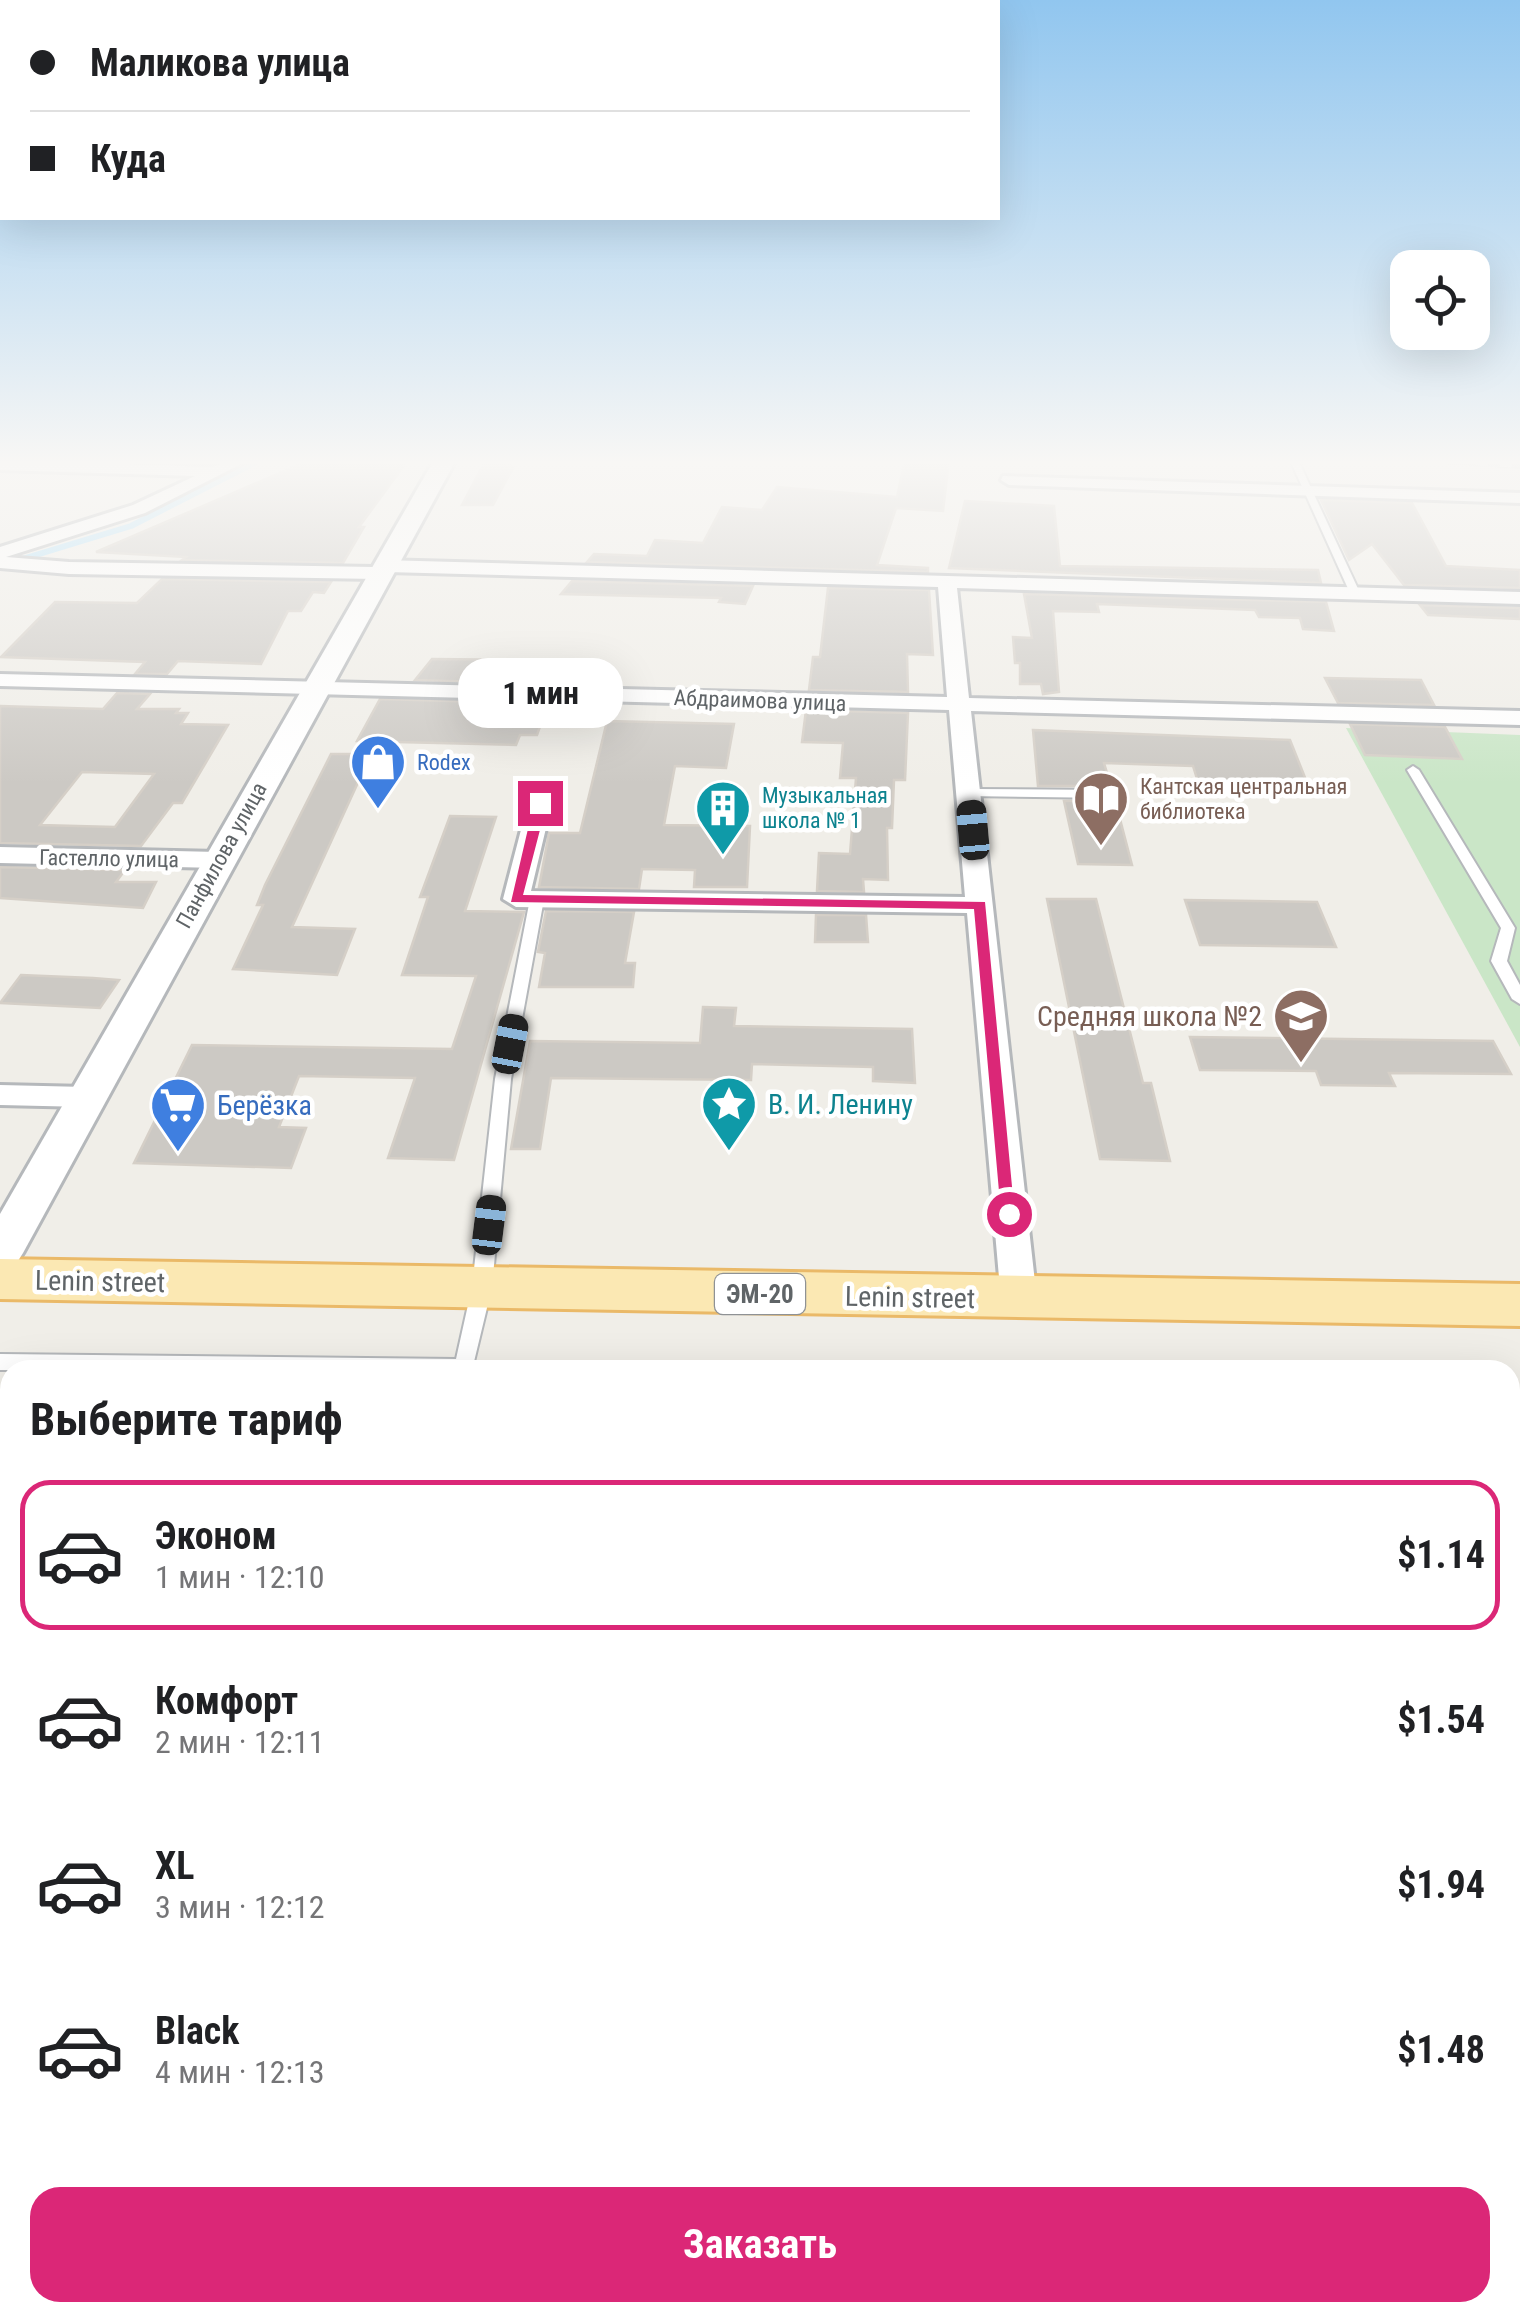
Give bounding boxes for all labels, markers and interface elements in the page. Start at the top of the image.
text: Маликова улица [90,41,350,85]
text: Куда [90,137,166,181]
map controls [1390,250,1490,350]
button: locate [1390,250,1490,350]
callout: 1 мин [458,658,622,728]
text: 1 мин [502,674,579,712]
street label: Абдраимова улица [673,685,847,716]
shop icon: Rodex [348,732,408,811]
place label: Rodex [417,750,471,775]
library icon: Кантская центральная библиотека [1071,769,1131,848]
place label: Кантская центральная библиотека [1140,774,1347,824]
street label: Панфилова улица [171,778,272,932]
building icon: Музыкальная школа № 1 [693,778,753,857]
route end [518,781,563,826]
place label: Музыкальная школа № 1 [762,783,888,833]
car [955,799,991,861]
street label: Гастелло улица [39,845,179,872]
school or university icon: Средняя школа №2 [1271,986,1331,1065]
place label: Средняя школа №2 [1037,1000,1262,1033]
car [490,1012,530,1076]
place icon: В. И. Ленину [699,1074,759,1153]
supermarket icon: Берёзка [148,1075,208,1154]
place label: В. И. Ленину [768,1088,913,1121]
place label: Берёзка [217,1089,312,1122]
route start [987,1192,1032,1237]
car [470,1193,508,1257]
street label: Lenin street [35,1264,165,1299]
road number: ЭМ-20 [715,1274,805,1314]
street label: Lenin street [845,1280,975,1315]
text: Выберите тариф [30,1393,343,1446]
icon: car [35,1510,125,1600]
text: Эконом [155,1514,277,1558]
text: $1.14 [1397,1533,1485,1577]
text: 1 мин · 12:10 [155,1558,325,1596]
icon: car [35,1675,125,1765]
text: Комфорт [155,1679,298,1723]
text: $1.54 [1397,1698,1485,1742]
text: 2 мин · 12:11 [155,1723,325,1761]
icon: car [35,1840,125,1930]
text: XL [155,1844,194,1888]
text: $1.94 [1397,1863,1485,1907]
text: 3 мин · 12:12 [155,1888,325,1926]
icon: car [35,2005,125,2095]
text: Black [155,2009,239,2053]
text: $1.48 [1397,2028,1485,2072]
text: 4 мин · 12:13 [155,2053,325,2091]
button: Заказать [30,2187,1490,2302]

